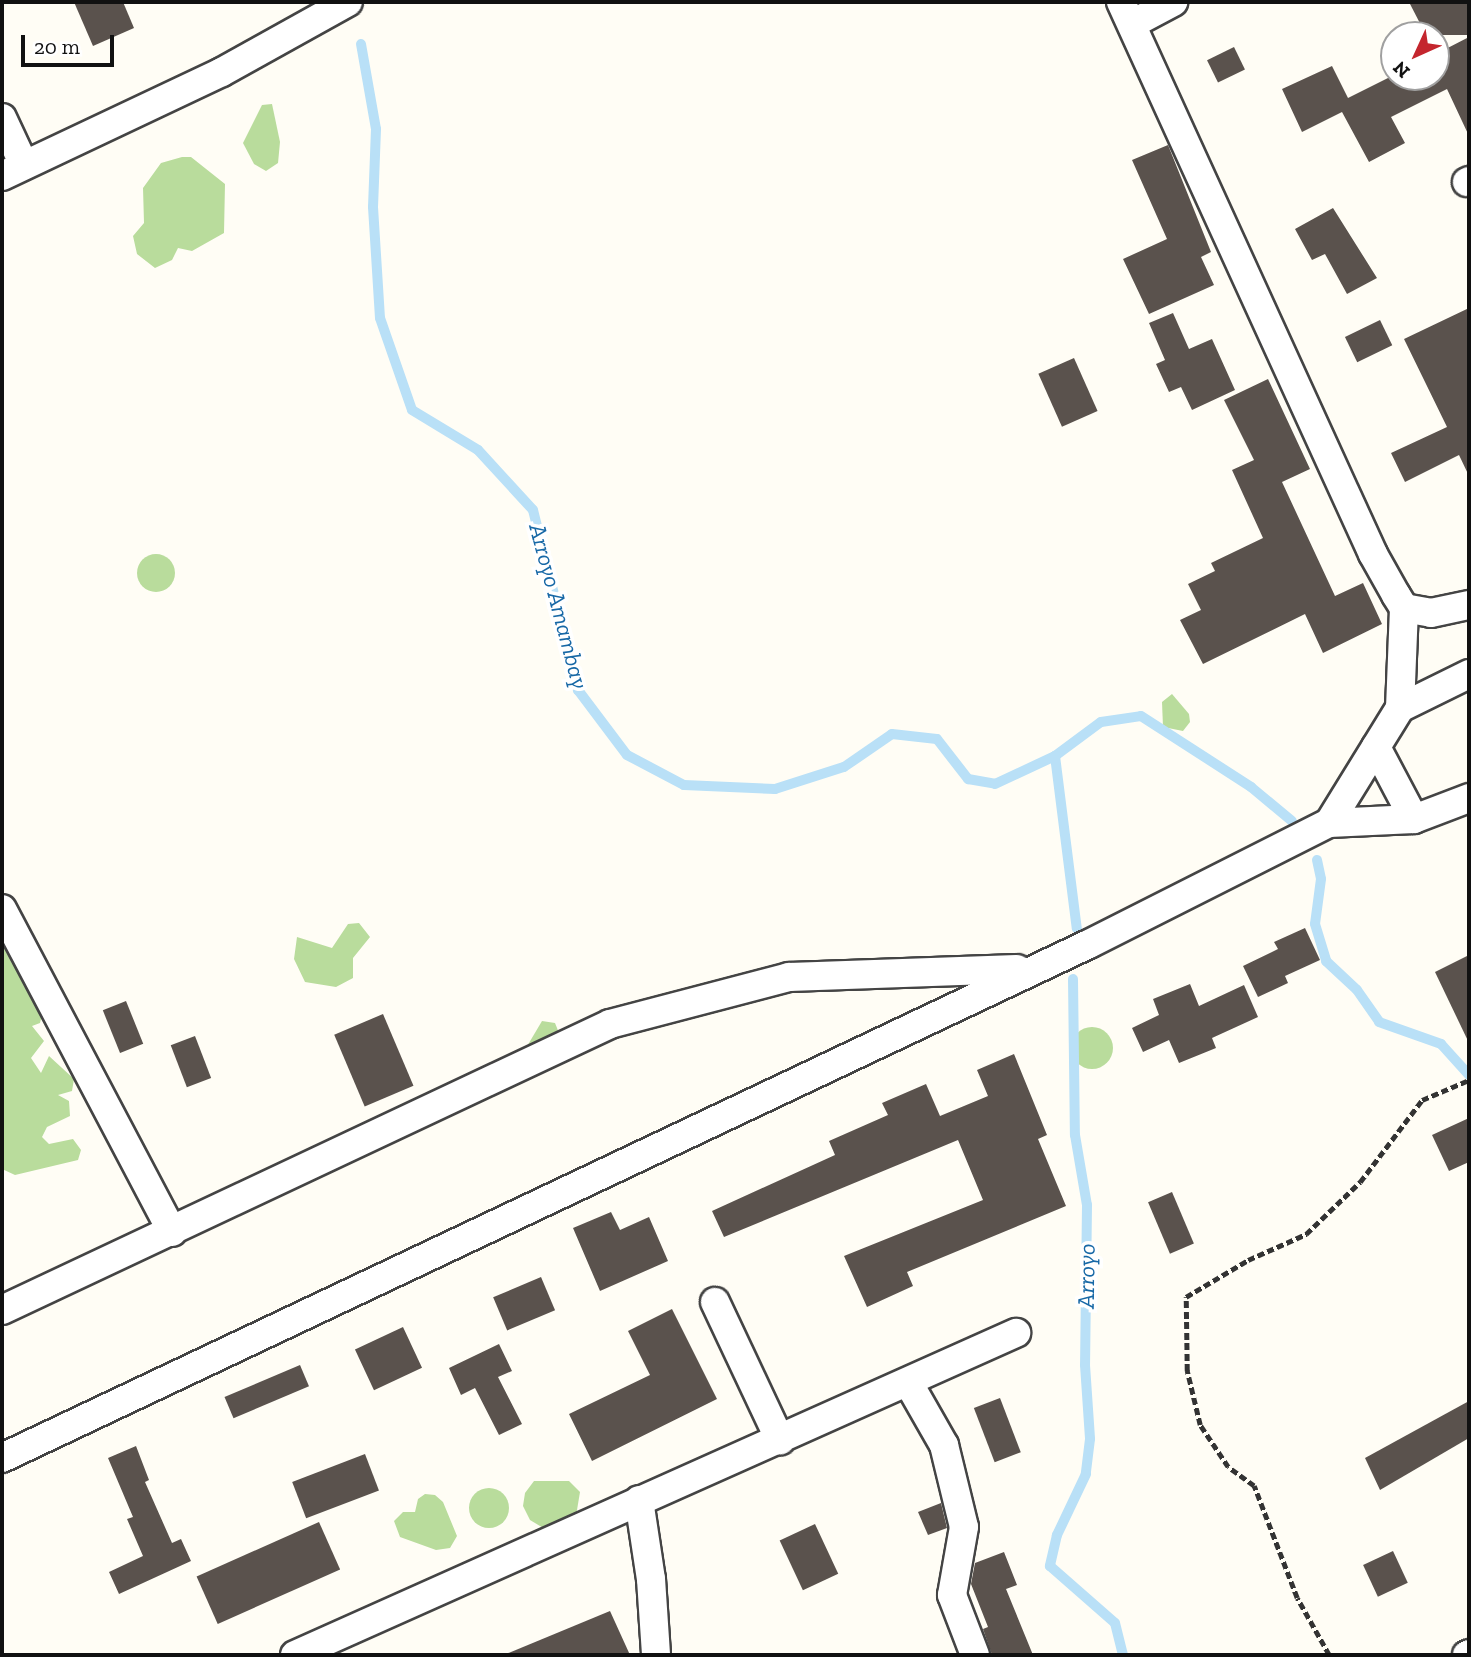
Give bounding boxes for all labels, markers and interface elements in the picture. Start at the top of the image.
scale bar [24,21,117,65]
north arrow [1380,21,1450,91]
text: 20 m [34,34,80,59]
text: N [1388,57,1414,83]
water label: Arroyo Amambay [523,520,595,692]
water label: Arroyo [1071,1243,1101,1309]

